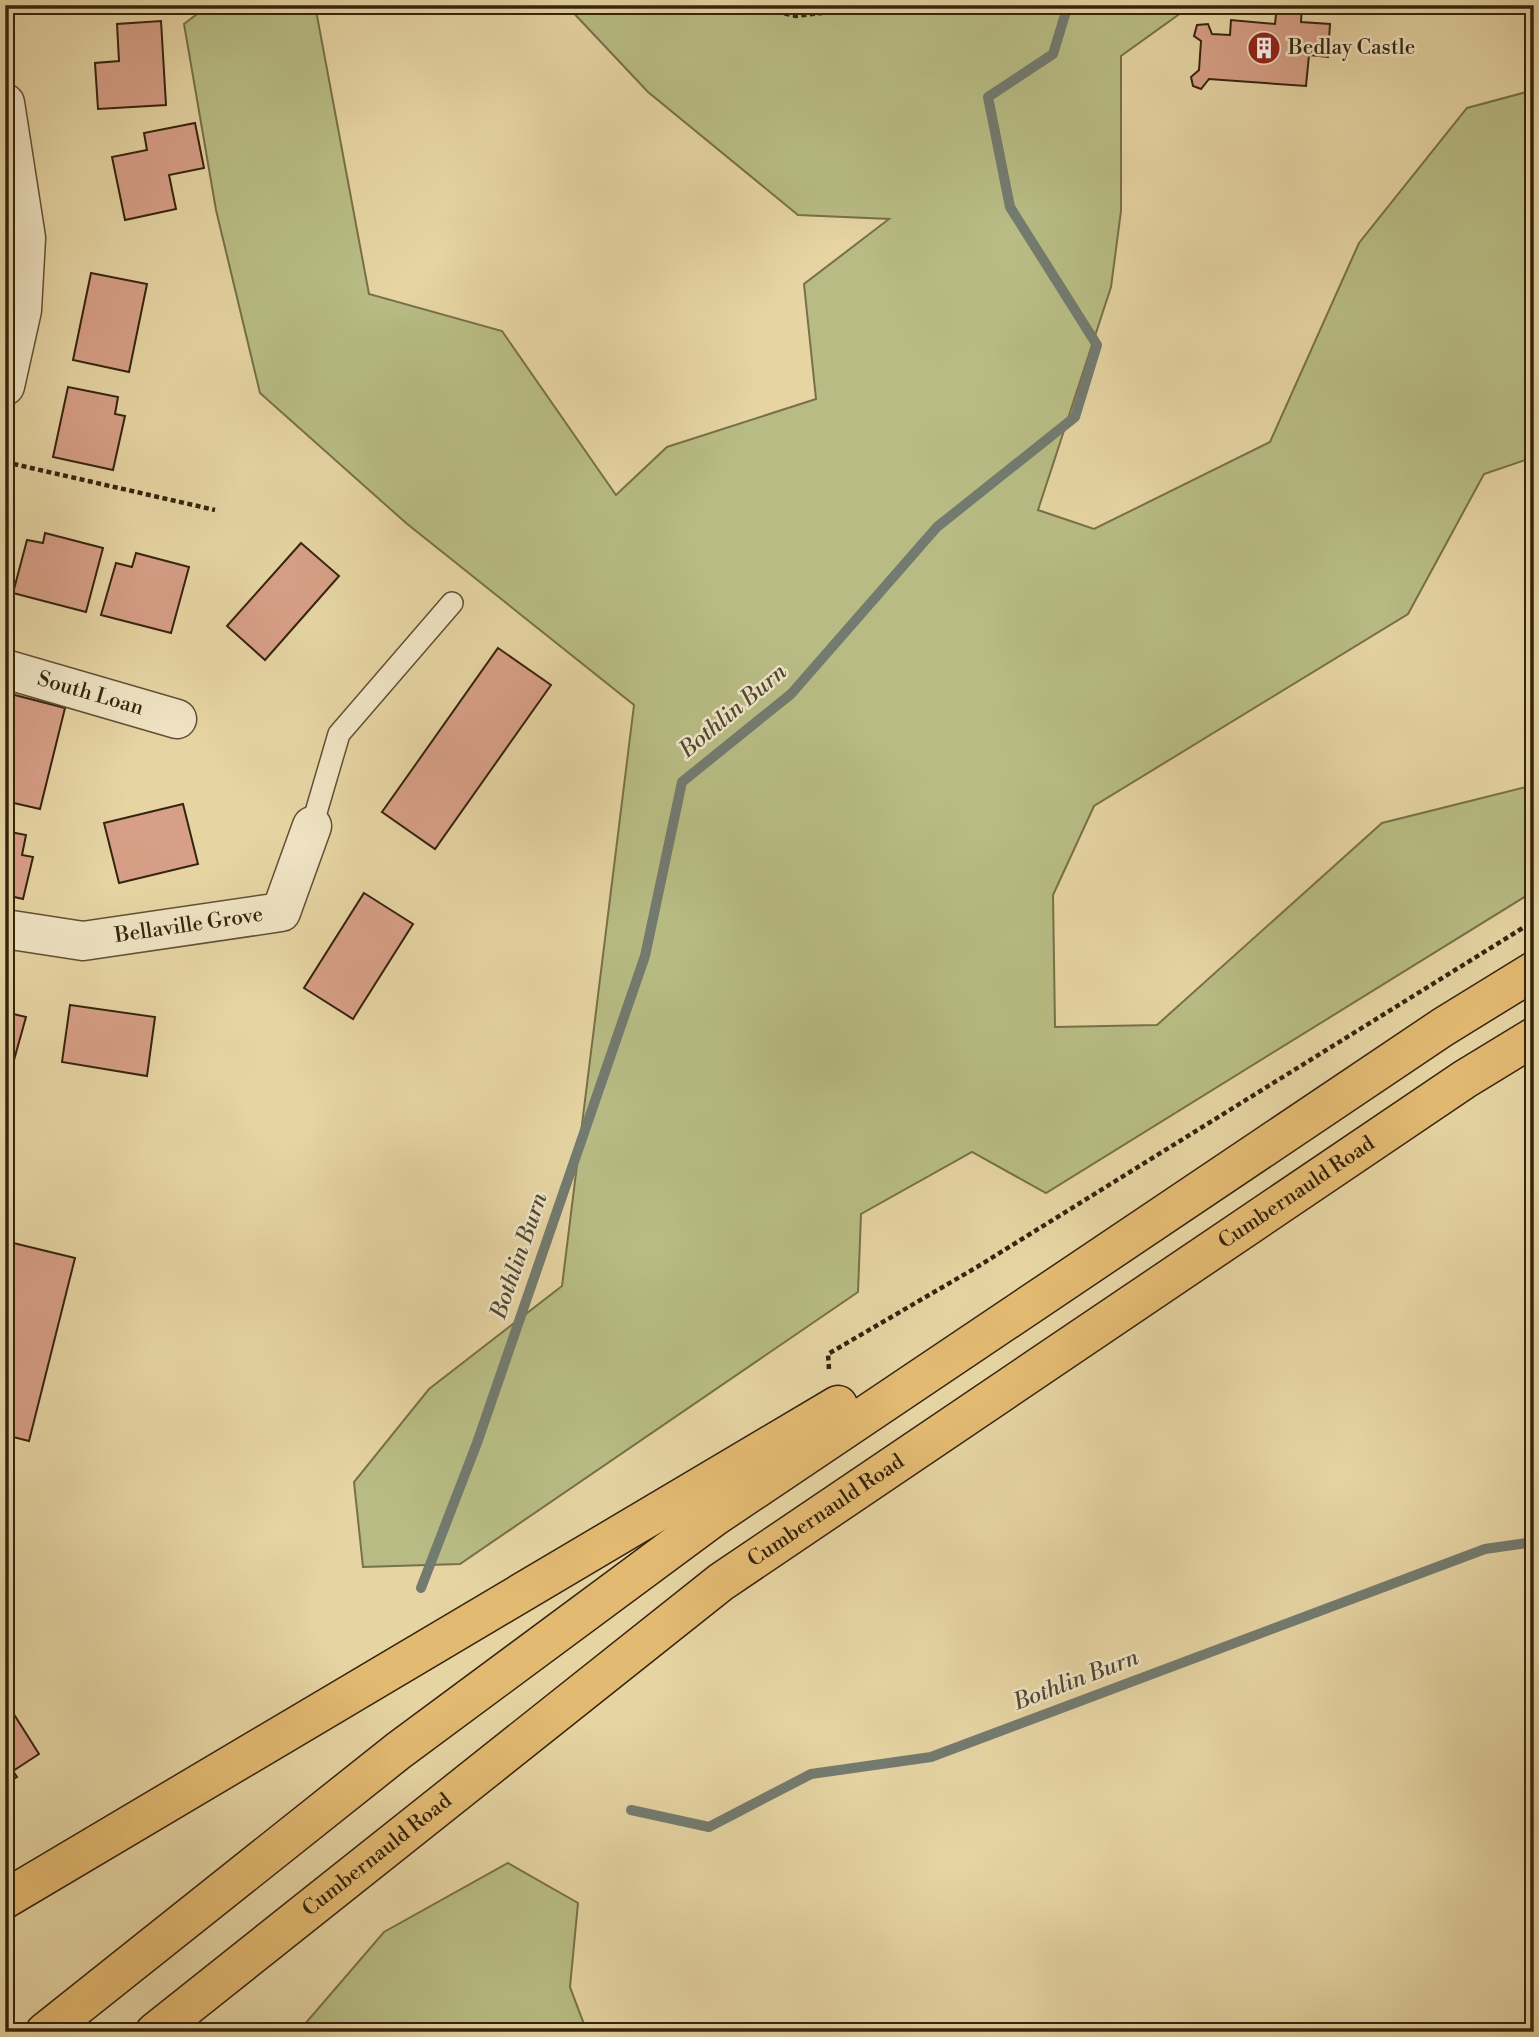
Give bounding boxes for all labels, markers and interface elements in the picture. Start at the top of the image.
building icon: Bedlay Castle [1245,29,1283,67]
place label: Bedlay Castle [1287,35,1415,61]
water label: Bothlin Burn [673,657,793,765]
street label: South Loan [34,666,147,722]
street label: Bellaville Grove [112,902,265,949]
street label: Cumbernauld Road [1214,1131,1380,1255]
water label: Bothlin Burn [484,1188,554,1324]
street label: Cumbernauld Road [743,1449,909,1573]
water label: Bothlin Burn [1009,1643,1143,1717]
street label: Cumbernauld Road [298,1788,457,1922]

